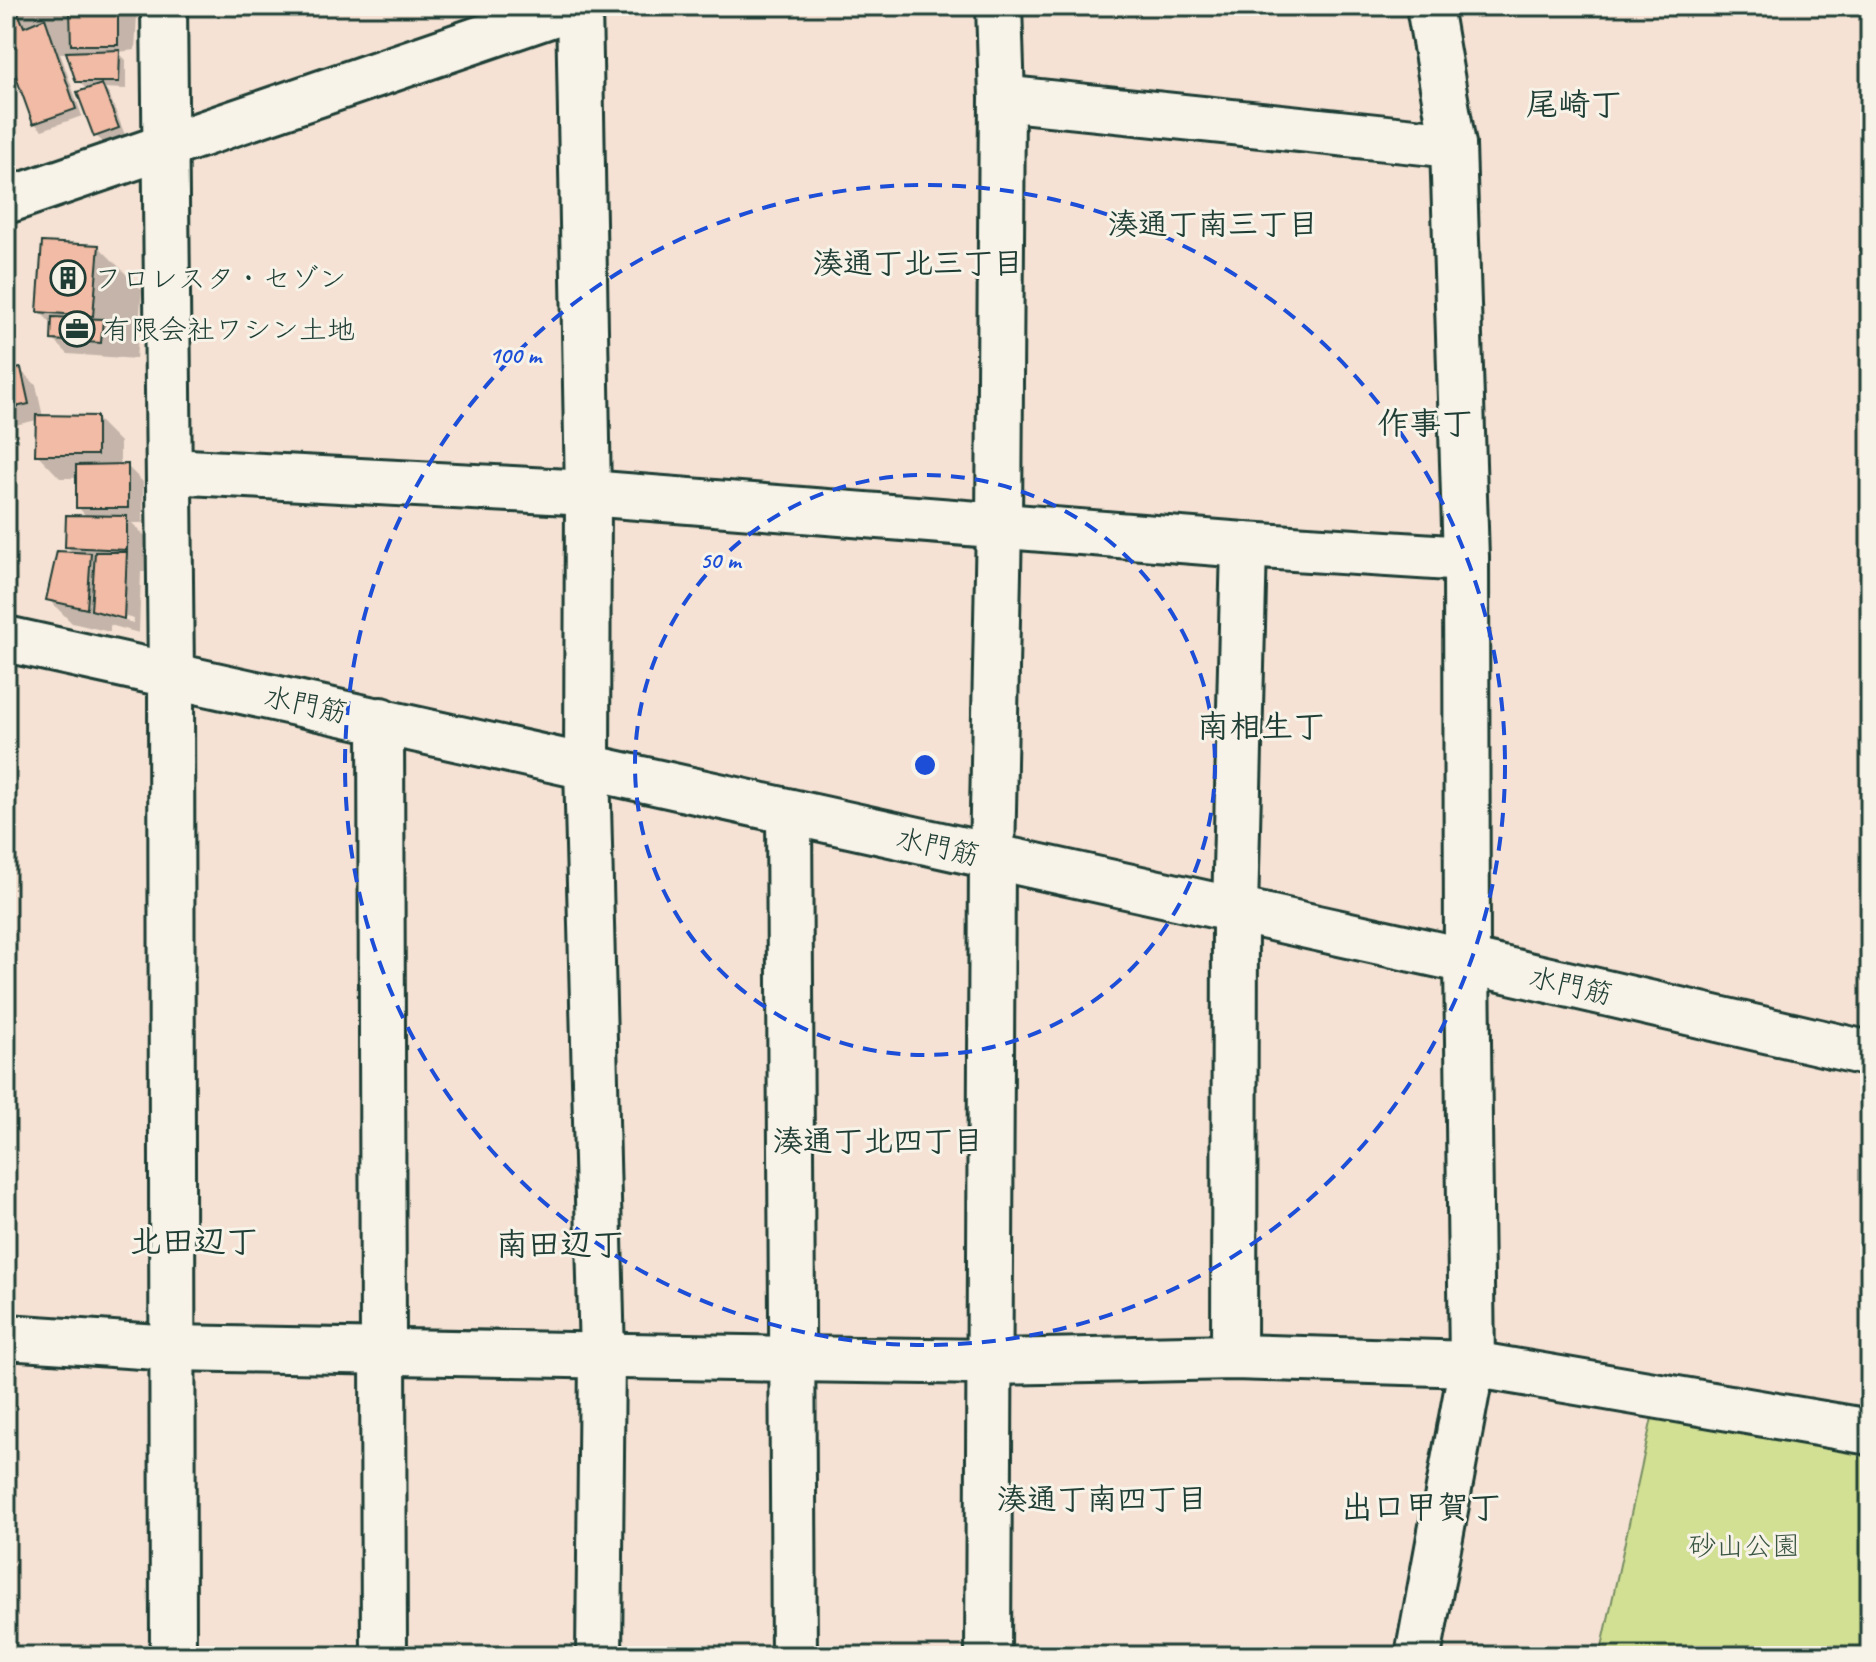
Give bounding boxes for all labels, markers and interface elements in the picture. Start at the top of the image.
district label: 尾崎丁 [1526,84,1622,125]
district label: 湊通丁南三丁目 [1108,205,1318,243]
district label: 湊通丁北三丁目 [813,244,1023,282]
building icon: フロレスタ・セゾン [49,259,87,297]
place label: フロレスタ・セゾン [94,261,347,296]
office icon: 有限会社ワシン土地 [58,310,96,348]
place label: 有限会社ワシン土地 [103,312,355,347]
text: 100 m [489,340,543,370]
district label: 作事丁 [1377,403,1473,444]
text: 50 m [700,545,743,575]
street label: 水門筋 [261,679,351,730]
district label: 南相生丁 [1197,706,1325,747]
centre of rings [911,751,939,779]
street label: 水門筋 [893,820,983,873]
street label: 水門筋 [1526,959,1616,1012]
district label: 湊通丁北四丁目 [773,1122,983,1160]
district label: 北田辺丁 [130,1221,258,1262]
district label: 南田辺丁 [496,1224,624,1265]
district label: 湊通丁南四丁目 [997,1480,1207,1518]
district label: 出口甲賀丁 [1341,1487,1501,1528]
park label: 砂山公園 [1688,1528,1800,1563]

